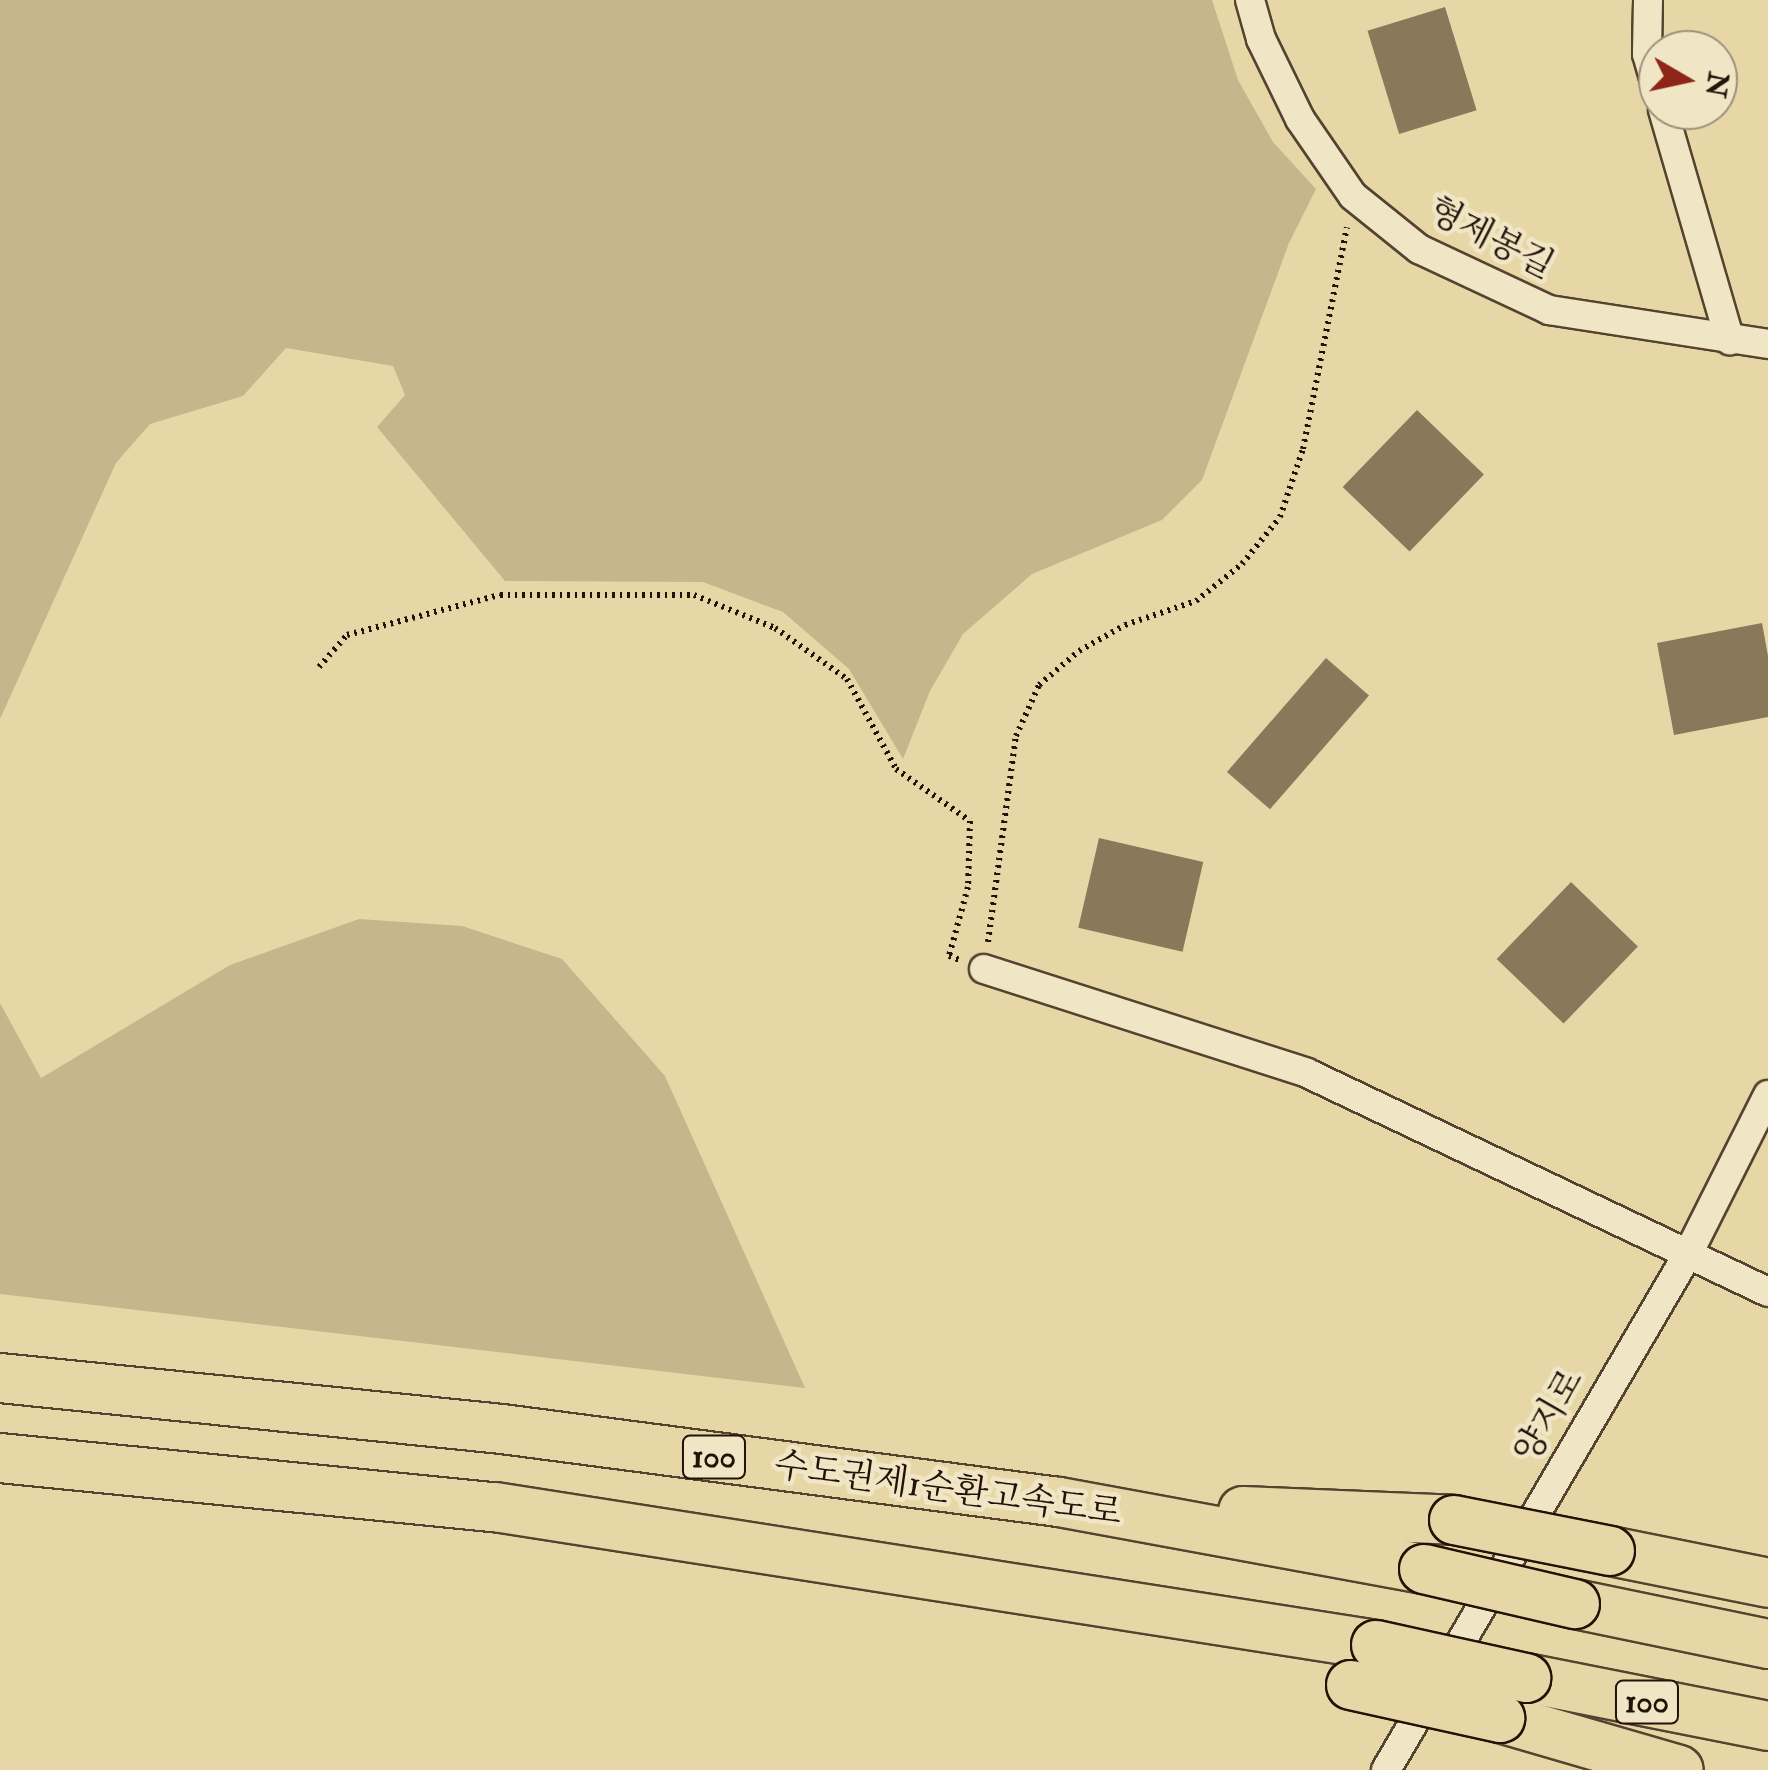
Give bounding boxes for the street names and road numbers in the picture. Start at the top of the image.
street label: 형제봉길 [1421,189,1561,287]
street label: 양지로 [1505,1362,1593,1470]
road number: 100 [682,1430,746,1484]
street label: 수도권제1순환고속도로 [771,1444,1125,1534]
road number: 100 [1614,1675,1680,1729]

